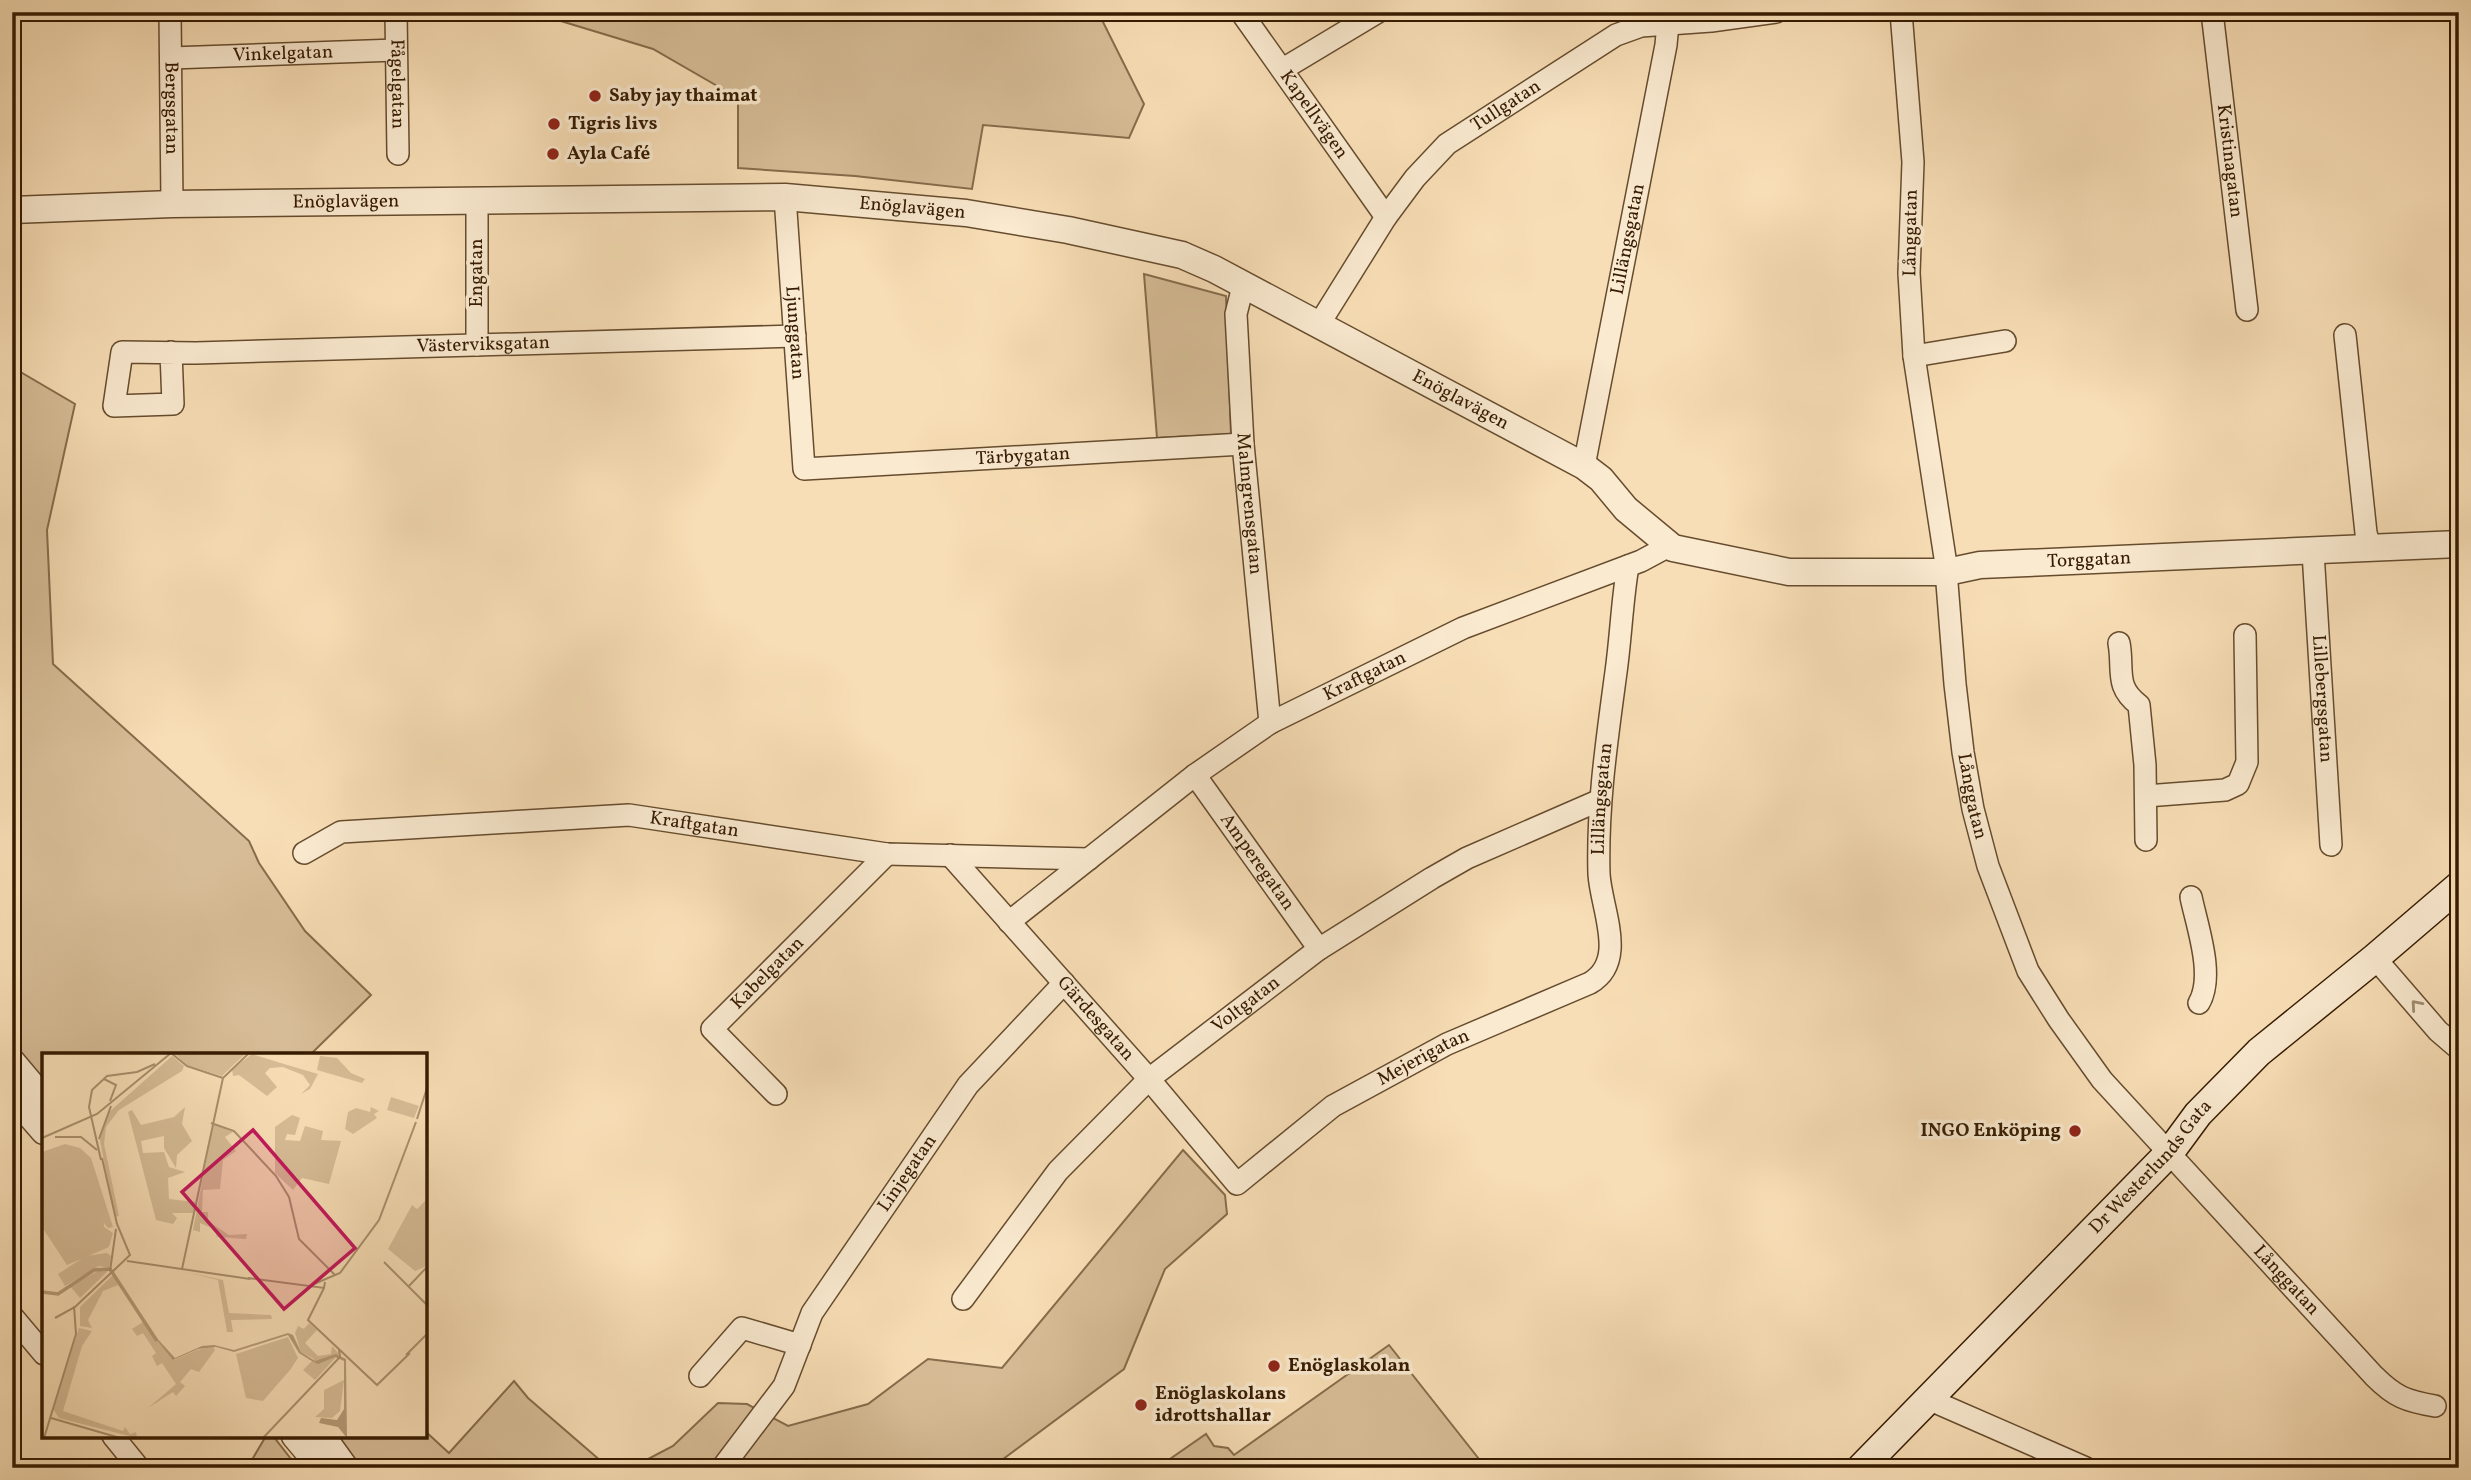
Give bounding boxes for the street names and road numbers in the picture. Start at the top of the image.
street label: Vinkelgatan [232,39,334,69]
street label: Fågelgatan [383,39,411,129]
street label: Bergsgatan [158,61,184,155]
street label: Kapellvägen [1273,65,1354,165]
street label: Tullgatan [1466,74,1546,138]
street label: Kristinagatan [2210,103,2249,219]
street label: Lillängsgatan [1605,181,1652,297]
street label: Enöglavägen [292,188,399,216]
street label: Långgatan [1897,189,1925,277]
street label: Enöglavägen [858,191,967,226]
street label: Engatan [464,238,490,308]
street label: Ljunggatan [778,285,811,381]
street label: Västerviksgatan [416,330,550,360]
street label: Enöglavägen [1407,364,1514,437]
street label: Malmgrensgatan [1229,432,1269,576]
street label: Tärbygatan [975,441,1071,472]
street label: Torggatan [2047,545,2132,575]
street label: Lillebergsgatan [2305,634,2339,764]
street label: Kraftgatan [1319,645,1411,708]
street label: Lillängsgatan [1586,741,1620,855]
street label: Långgatan [1950,751,1993,842]
street label: Kraftgatan [648,805,741,844]
street label: Amperegatan [1214,808,1301,916]
street label: Kabelgatan [725,931,810,1016]
street label: Voltgatan [1206,970,1286,1039]
street label: Gärdesgatan [1051,971,1140,1067]
street label: Mejerigatan [1373,1023,1474,1092]
street label: Dr Westerlunds Gata [2084,1094,2218,1240]
street label: Linjegatan [872,1130,943,1217]
street label: Långgatan [2247,1239,2325,1321]

